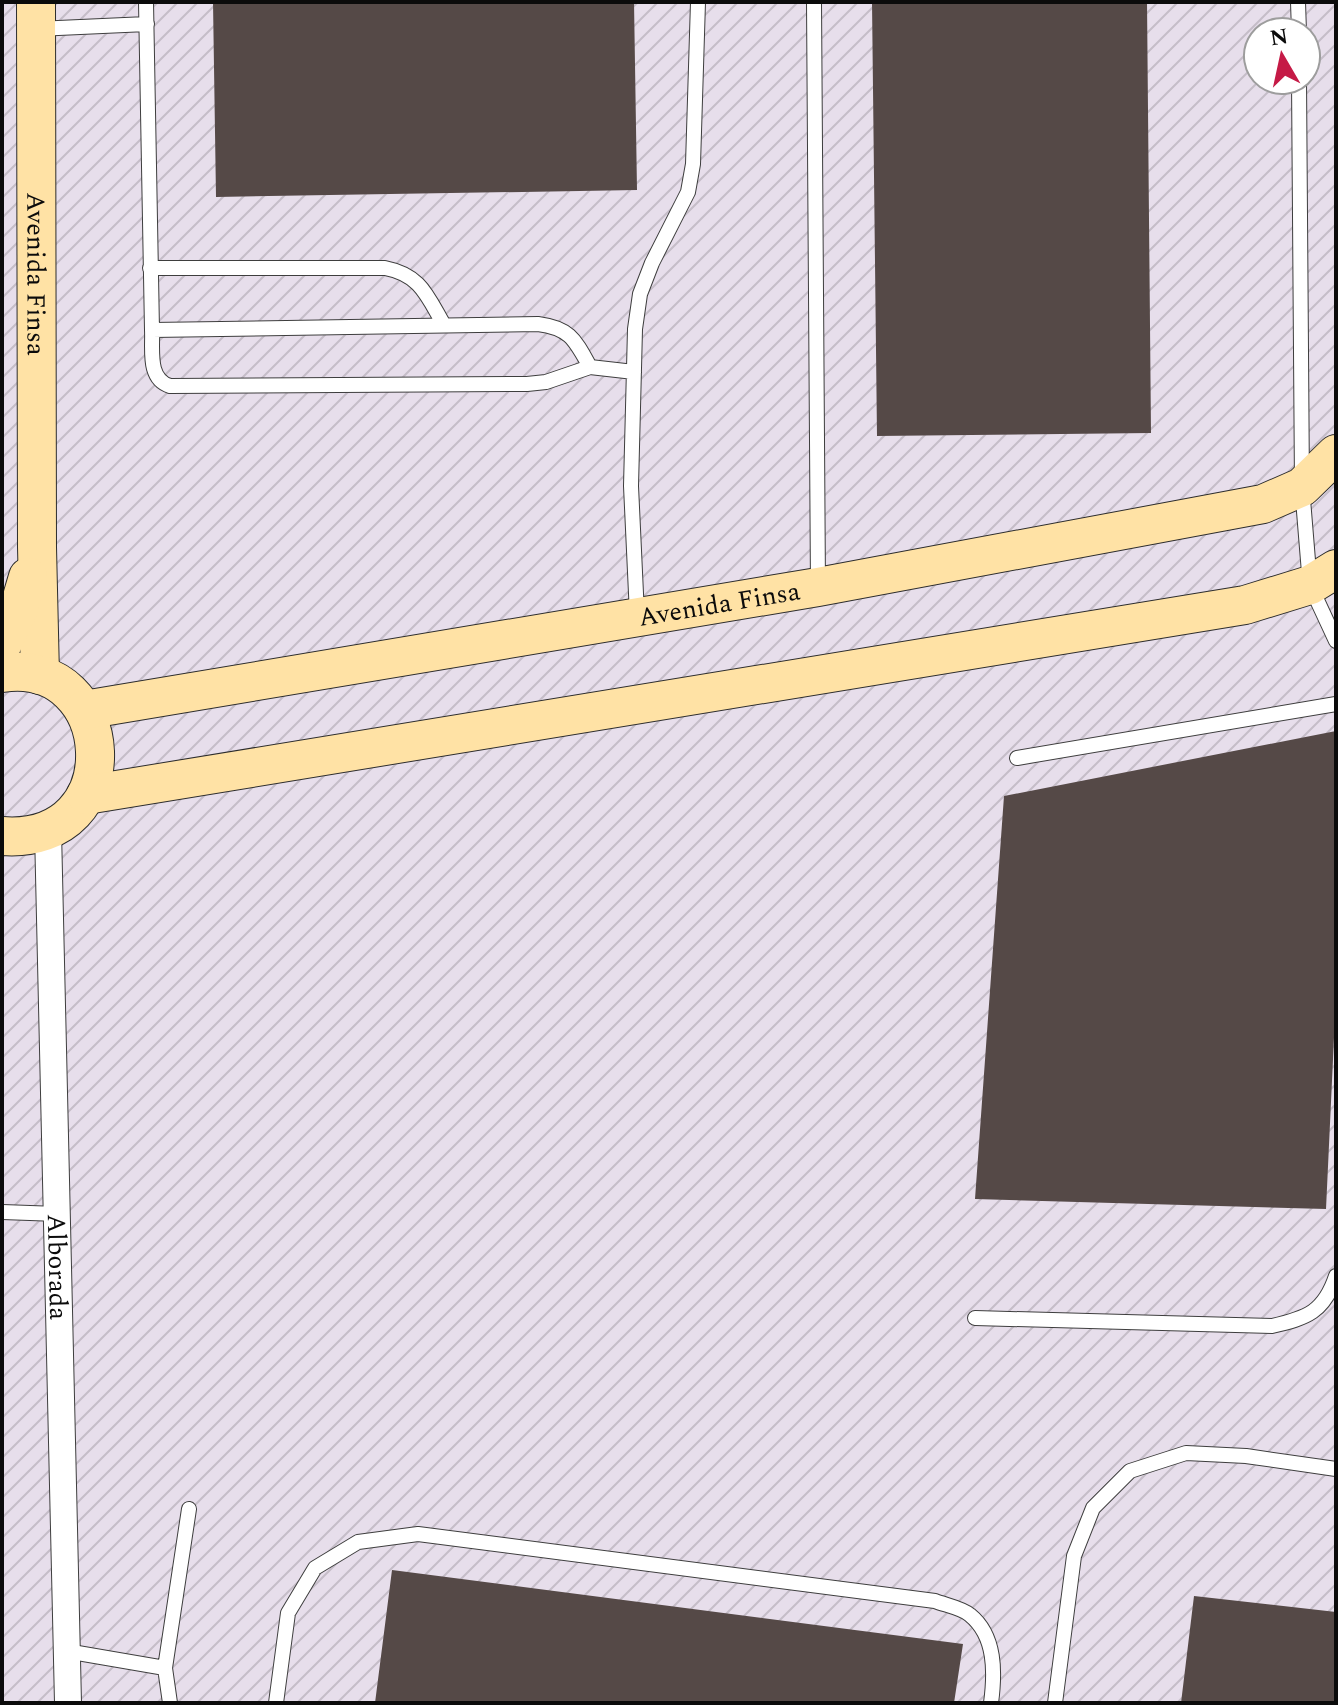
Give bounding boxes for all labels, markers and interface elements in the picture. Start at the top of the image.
north arrow [1242,16,1322,96]
text: N [1268,20,1291,55]
street label: Avenida Finsa [15,192,56,356]
street label: Avenida Finsa [635,571,803,638]
street label: Alborada [36,1213,78,1321]

